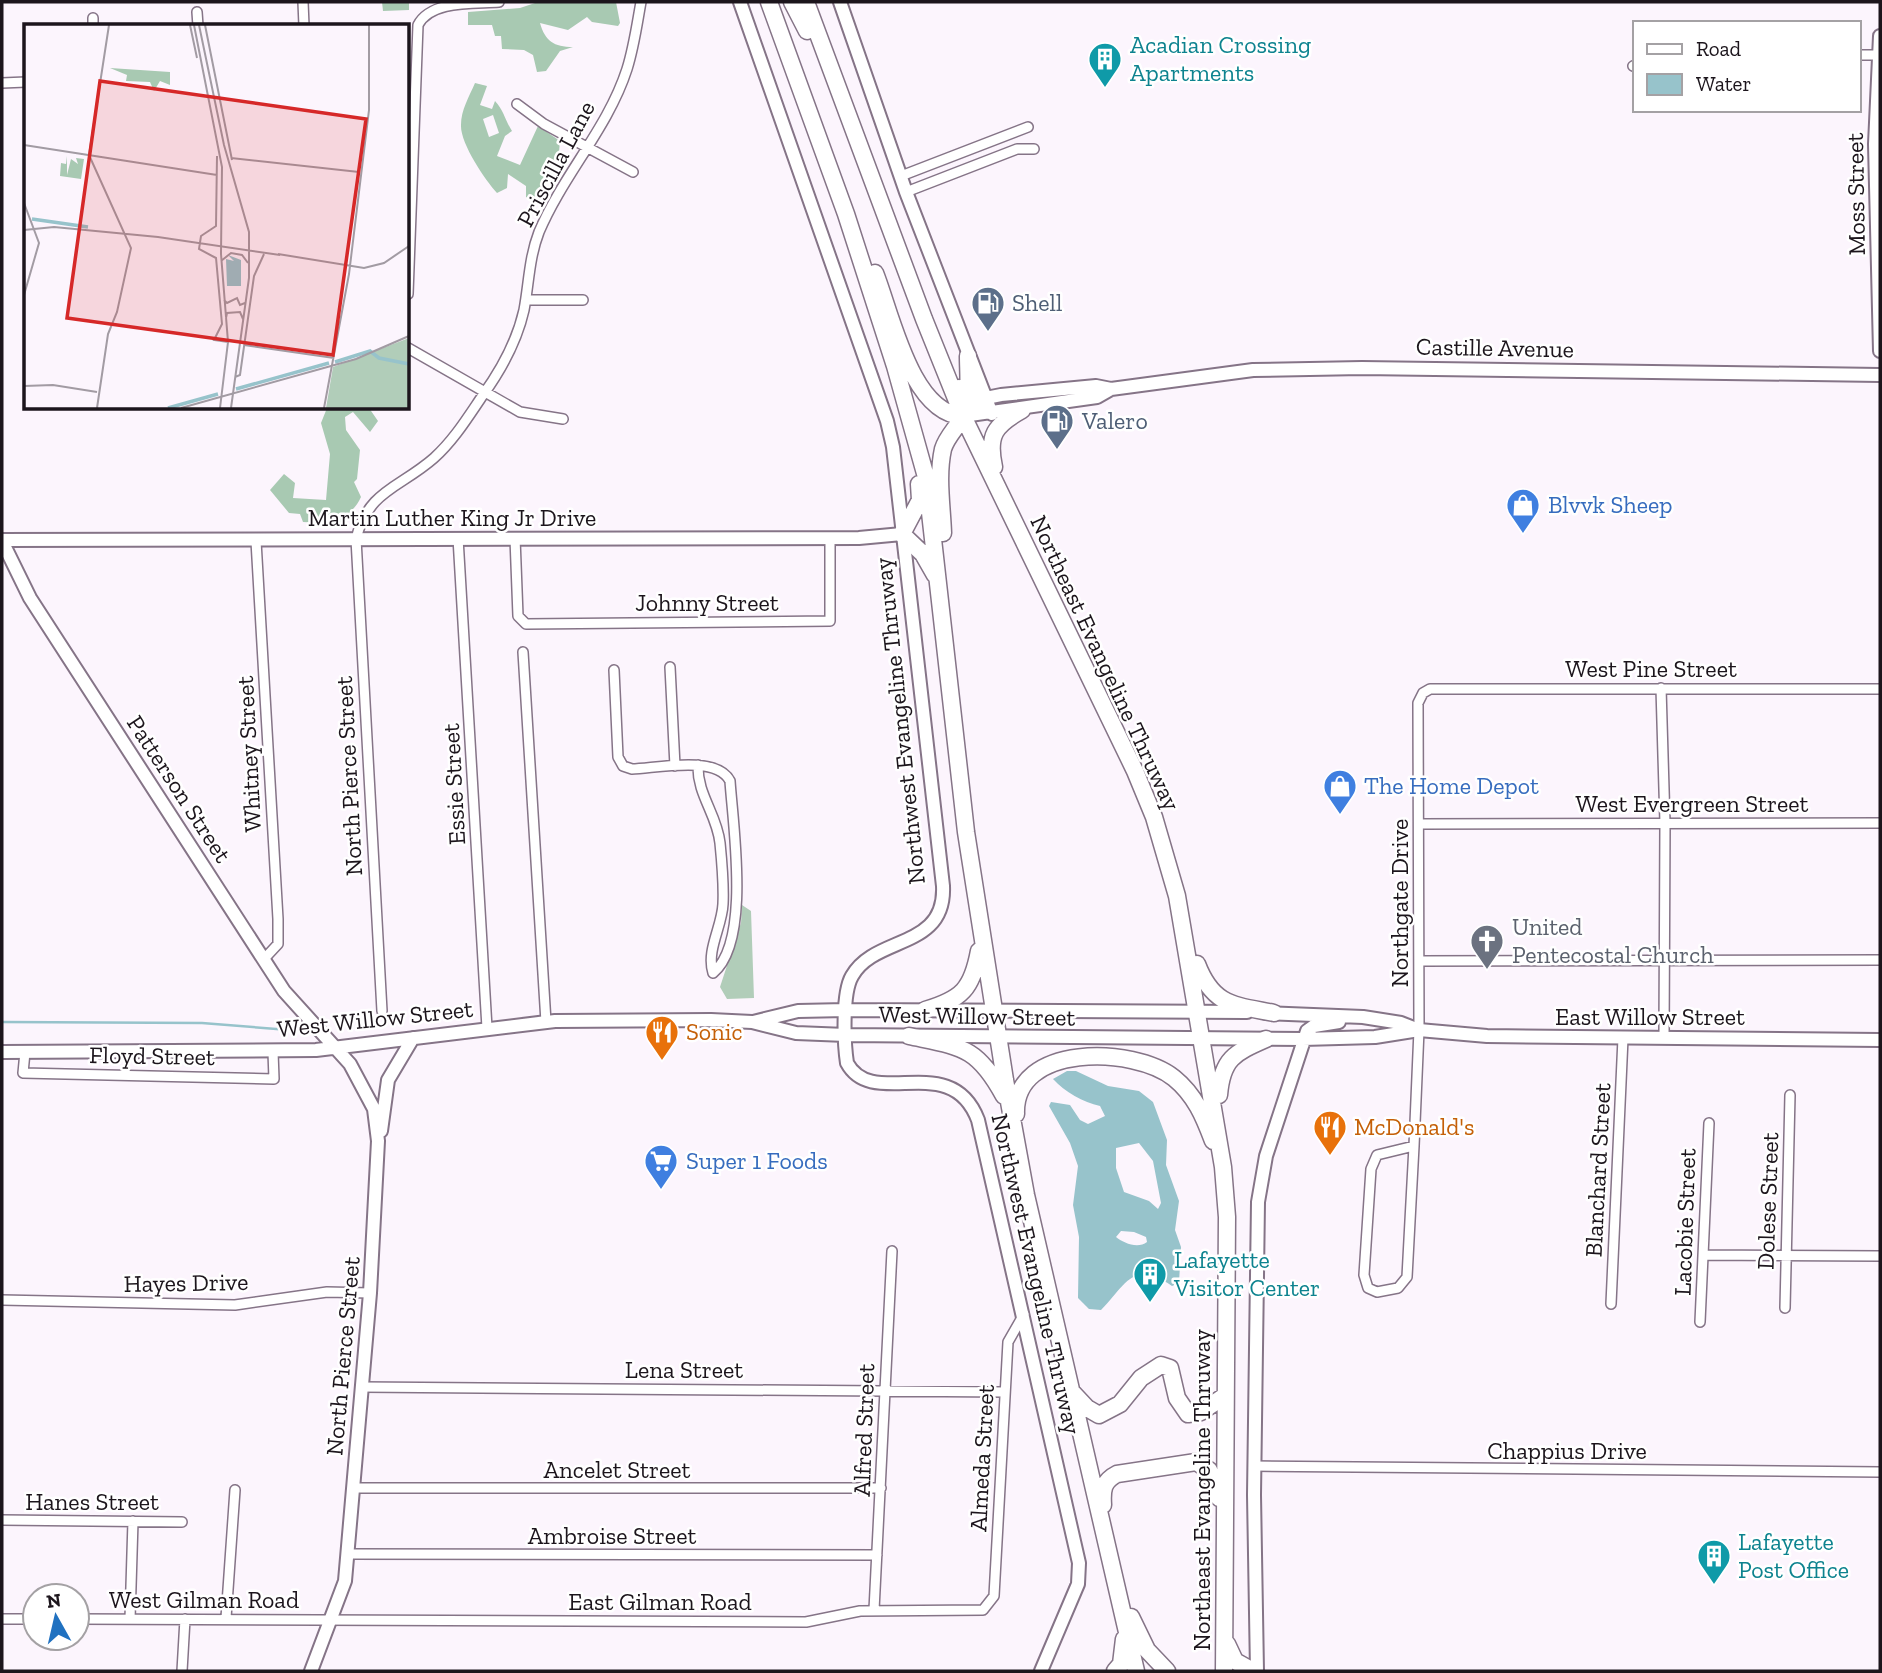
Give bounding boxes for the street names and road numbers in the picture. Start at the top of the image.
street label: Priscilla Lane [510,96,601,232]
street label: Moss Street [1840,132,1871,256]
street label: Castille Avenue [1416,332,1574,363]
street label: Martin Luther King Jr Drive [308,503,596,532]
street label: Northeast Evangeline Thruway [1024,511,1187,816]
street label: Northwest Evangeline Thruway [868,556,931,886]
street label: Johnny Street [635,588,779,617]
street label: West Pine Street [1565,654,1737,683]
street label: Whitney Street [230,675,267,833]
street label: North Pierce Street [329,675,368,877]
street label: Patterson Street [121,710,238,868]
street label: Essie Street [436,722,471,846]
street label: West Evergreen Street [1576,789,1809,818]
street label: Northgate Drive [1385,819,1414,987]
street label: West Willow Street [276,994,474,1043]
street label: West Willow Street [878,999,1076,1032]
street label: East Willow Street [1555,1002,1745,1031]
street label: Floyd Street [89,1040,215,1071]
street label: Blanchard Street [1578,1082,1617,1258]
street label: Northwest Evangeline Thruway [985,1111,1088,1438]
street label: Dolese Street [1751,1132,1784,1270]
street label: Lacobie Street [1667,1148,1702,1296]
street label: North Pierce Street [319,1255,366,1457]
street label: Hayes Drive [123,1267,249,1298]
street label: Northeast Evangeline Thruway [1187,1328,1216,1651]
street label: Lena Street [625,1355,743,1384]
street label: Alfred Street [847,1363,880,1497]
street label: Almeda Street [963,1384,1000,1532]
street label: Chappius Drive [1487,1436,1647,1465]
street label: Ancelet Street [544,1455,691,1484]
street label: Hanes Street [25,1487,159,1516]
street label: Ambroise Street [528,1521,696,1550]
street label: West Gilman Road [109,1585,299,1614]
street label: East Gilman Road [568,1587,752,1616]

